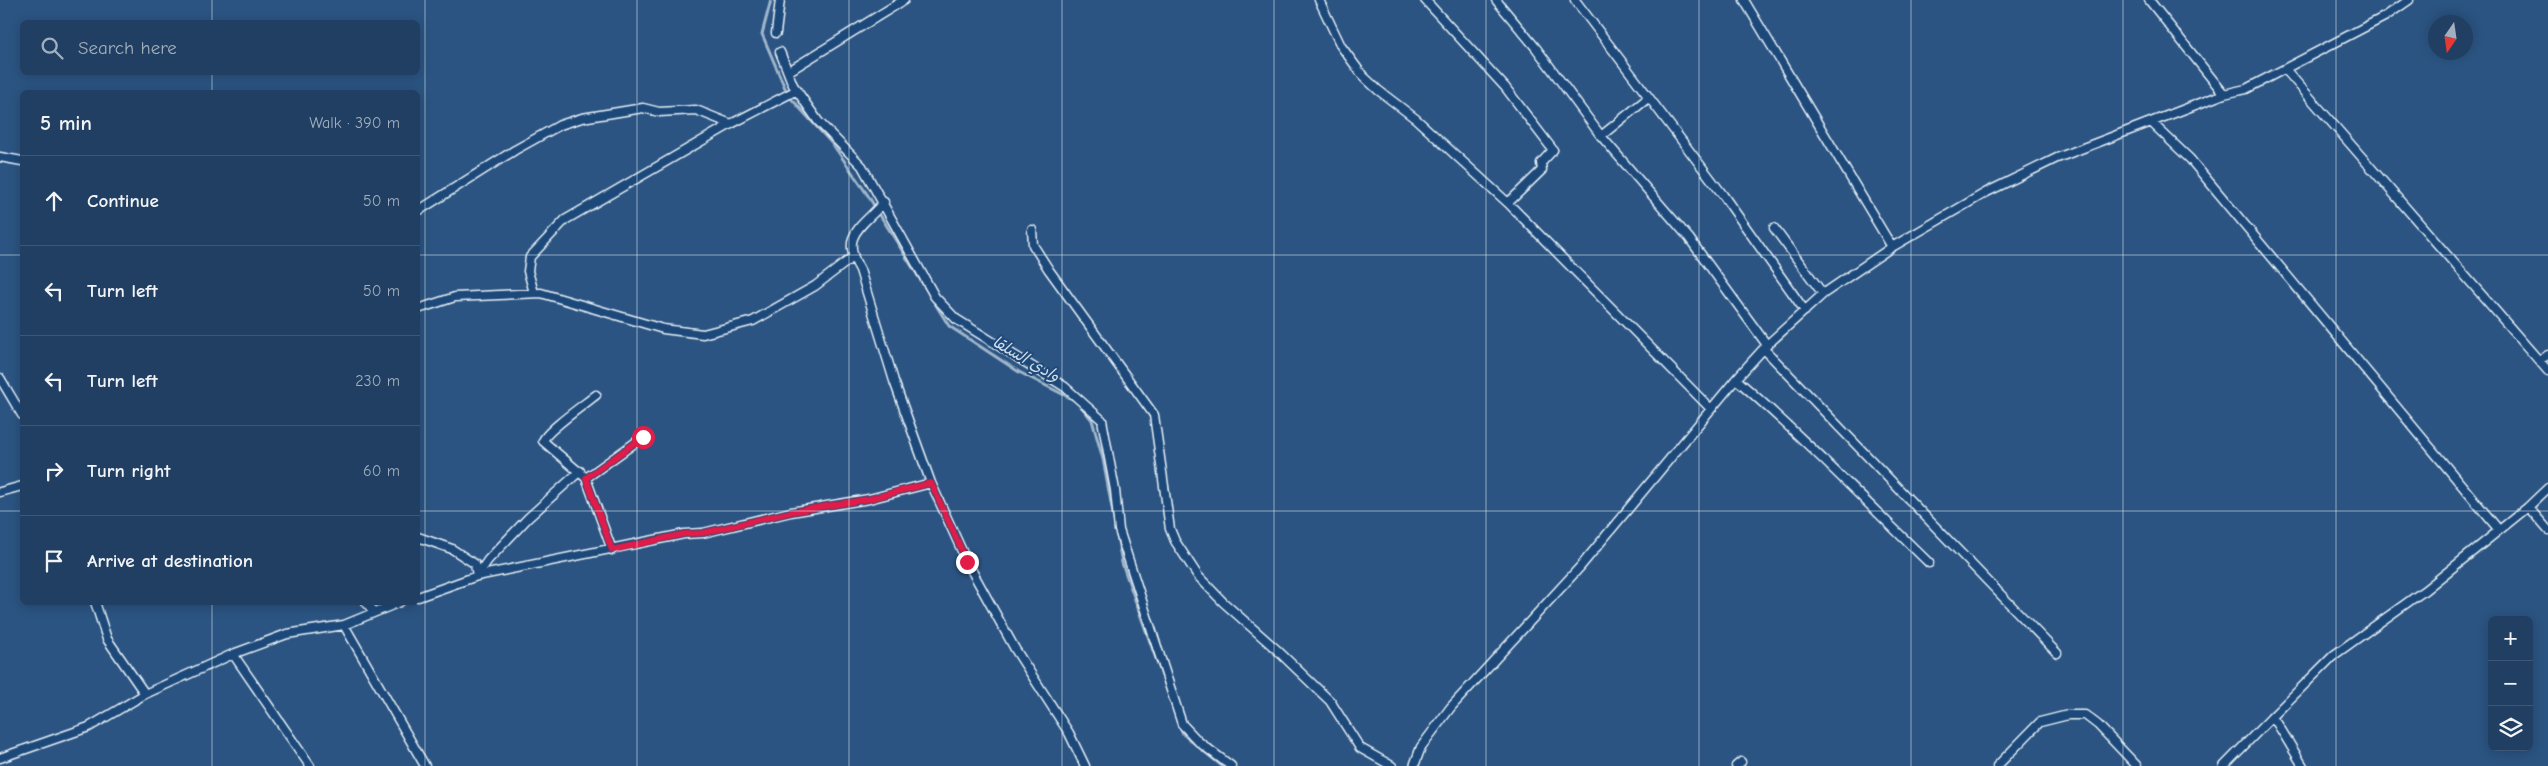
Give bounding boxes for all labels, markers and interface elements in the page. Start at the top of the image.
north arrow [2428,15,2473,60]
search box [20,20,420,75]
icon: search [38,34,66,62]
text: Search here [78,37,177,59]
text: 5 min [40,111,92,135]
text: Walk · 390 m [309,114,400,132]
icon: ahead [40,187,68,215]
text: Continue [87,190,159,212]
text: 50 m [363,192,400,210]
icon: left [40,277,68,305]
text: Turn left [87,280,158,302]
text: 50 m [363,282,400,300]
water label: وادي السلقا [988,333,1063,387]
icon: left [40,367,68,395]
text: Turn left [87,370,158,392]
text: 230 m [355,372,400,390]
route start [632,426,655,449]
icon: right [40,457,68,485]
text: Turn right [87,460,171,482]
text: 60 m [363,462,400,480]
icon: arrive [40,547,68,575]
text: Arrive at destination [87,550,253,572]
route end [956,551,979,574]
map controls [2488,616,2533,751]
button: + [2488,616,2533,661]
button: − [2488,661,2533,706]
button: layers [2488,706,2533,751]

